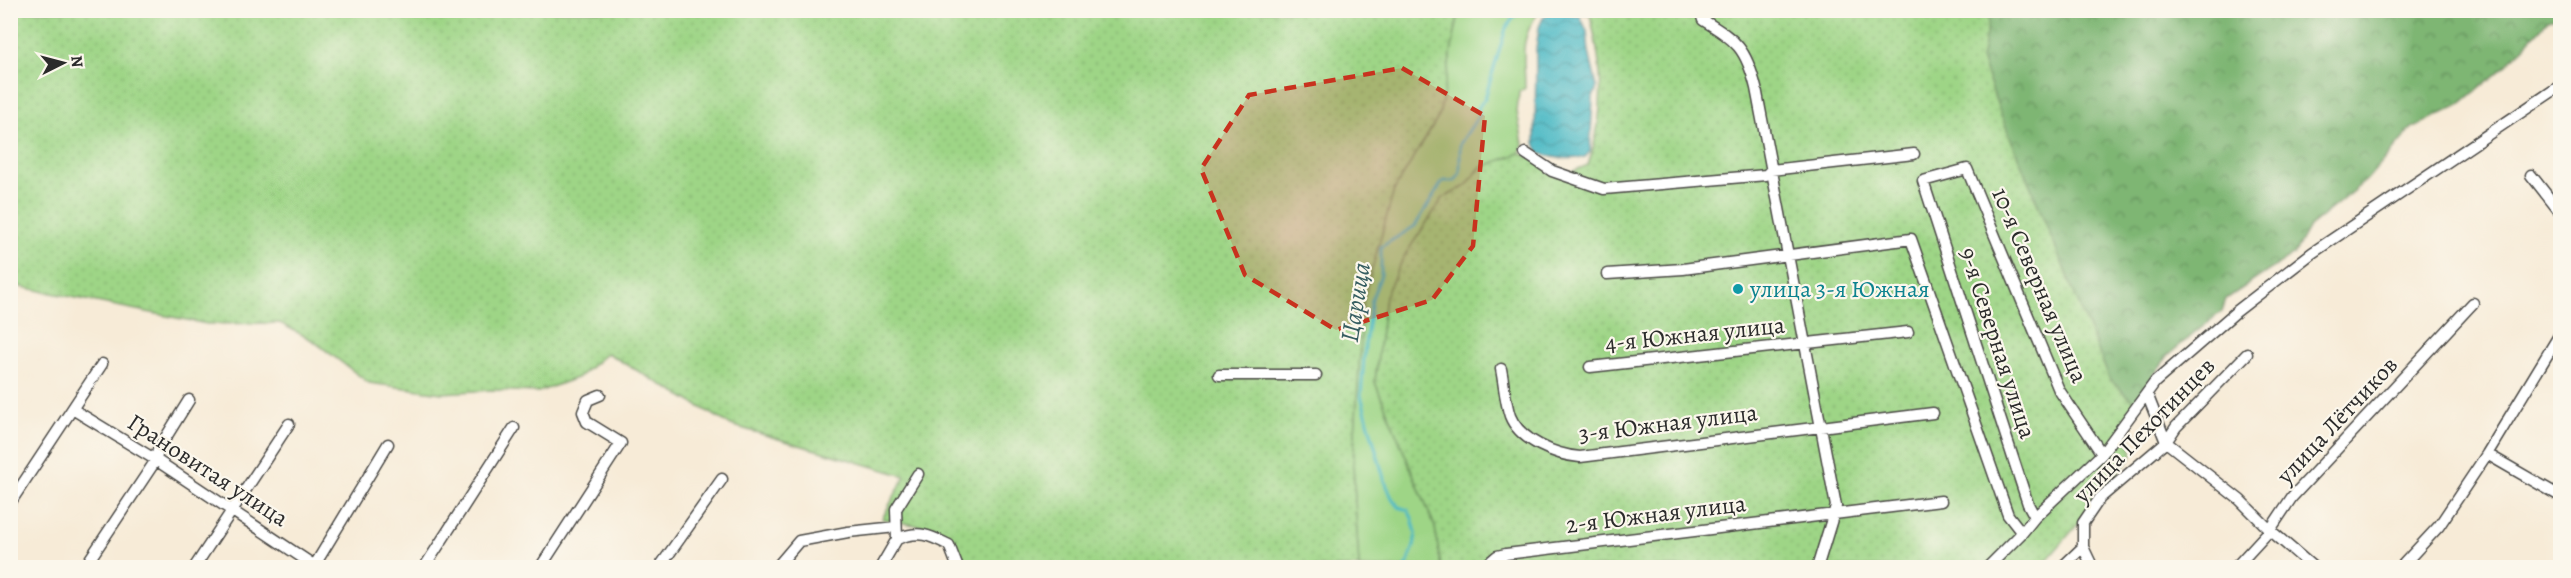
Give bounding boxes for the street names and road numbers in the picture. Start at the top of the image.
street label: 10-я Северная улица [1984,183,2096,387]
street label: 9-я Северная улица [1952,243,2044,443]
street label: 4-я Южная улица [1604,309,1786,359]
street label: улица Лётчиков [2269,349,2405,492]
street label: улица Пехотинцев [2065,350,2222,510]
street label: 3-я Южная улица [1577,396,1759,450]
street label: Грановитая улица [122,406,294,534]
street label: 2-я Южная улица [1564,487,1748,541]

